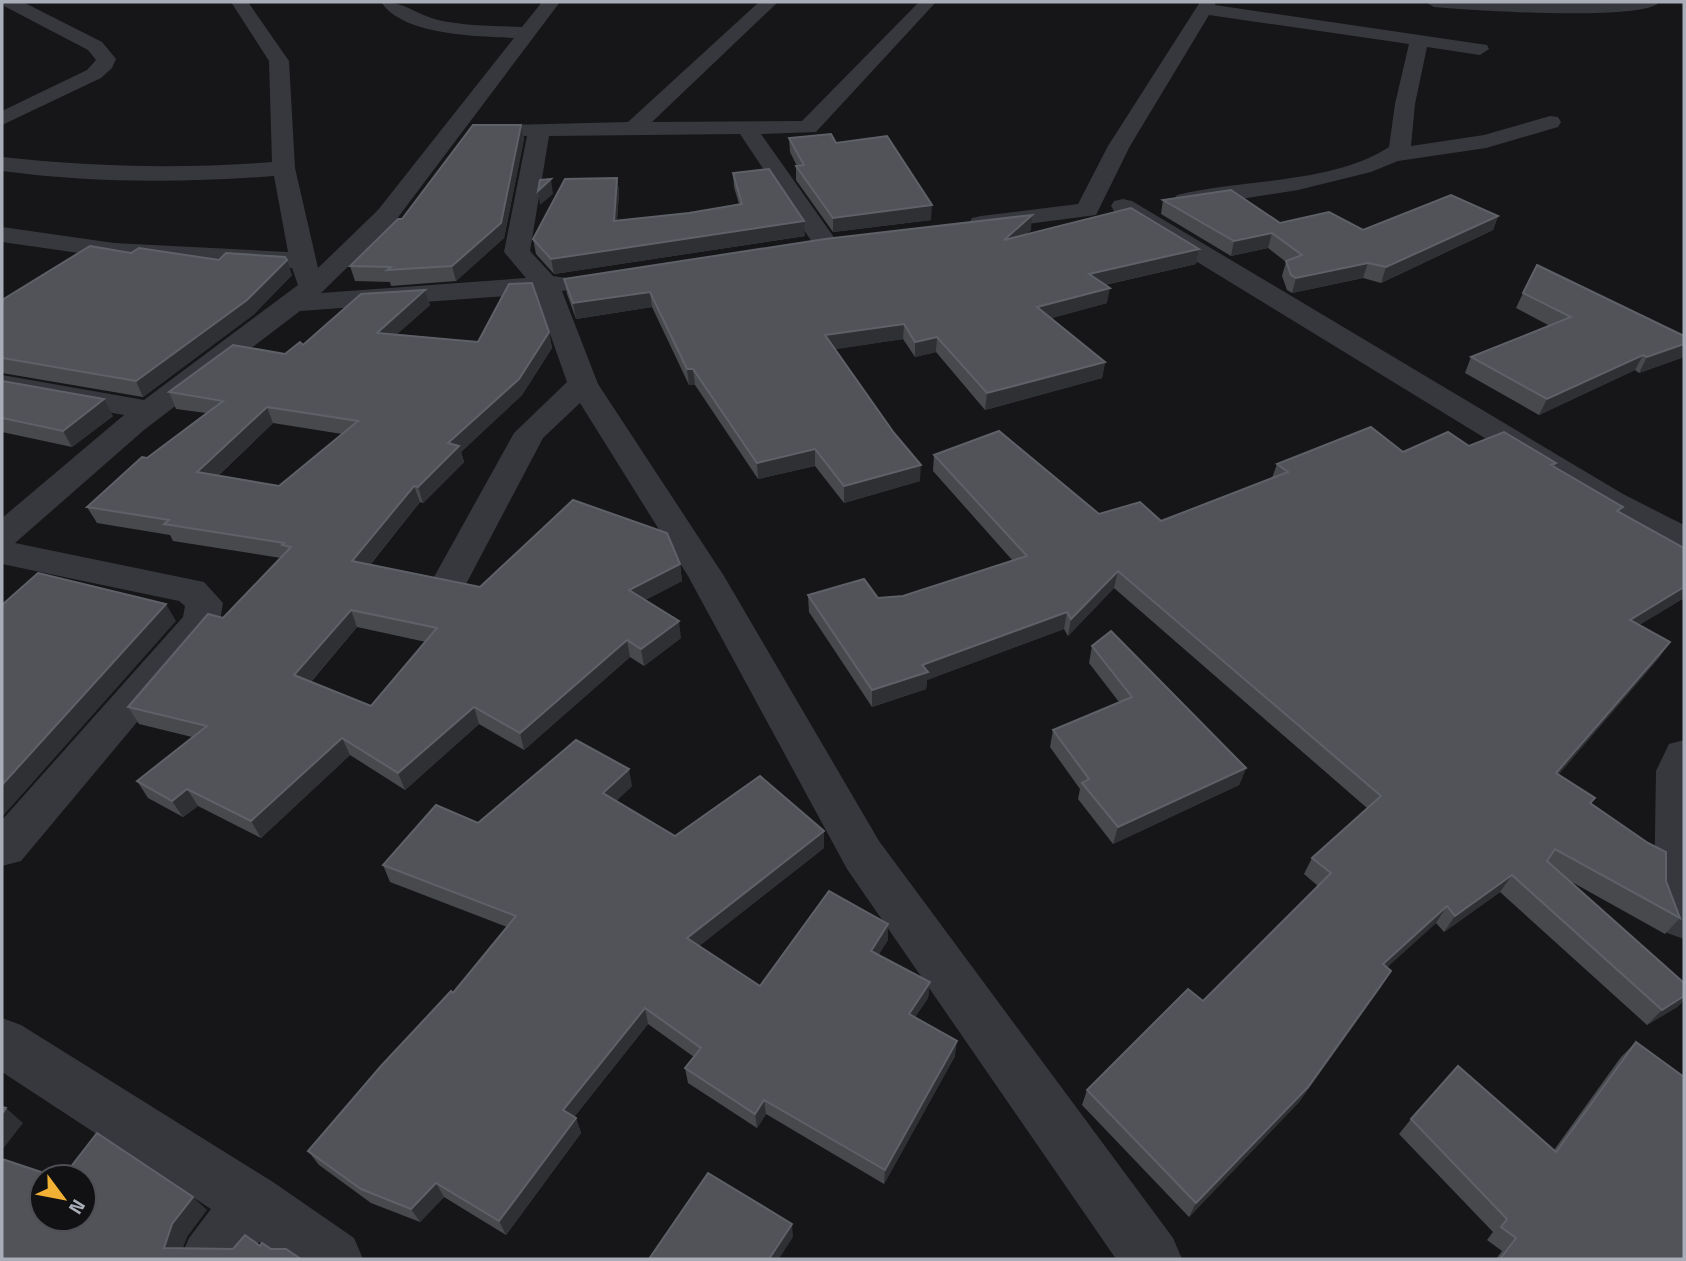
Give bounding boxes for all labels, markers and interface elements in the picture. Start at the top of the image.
north arrow [28,1163,98,1233]
text: N [62,1194,94,1221]

